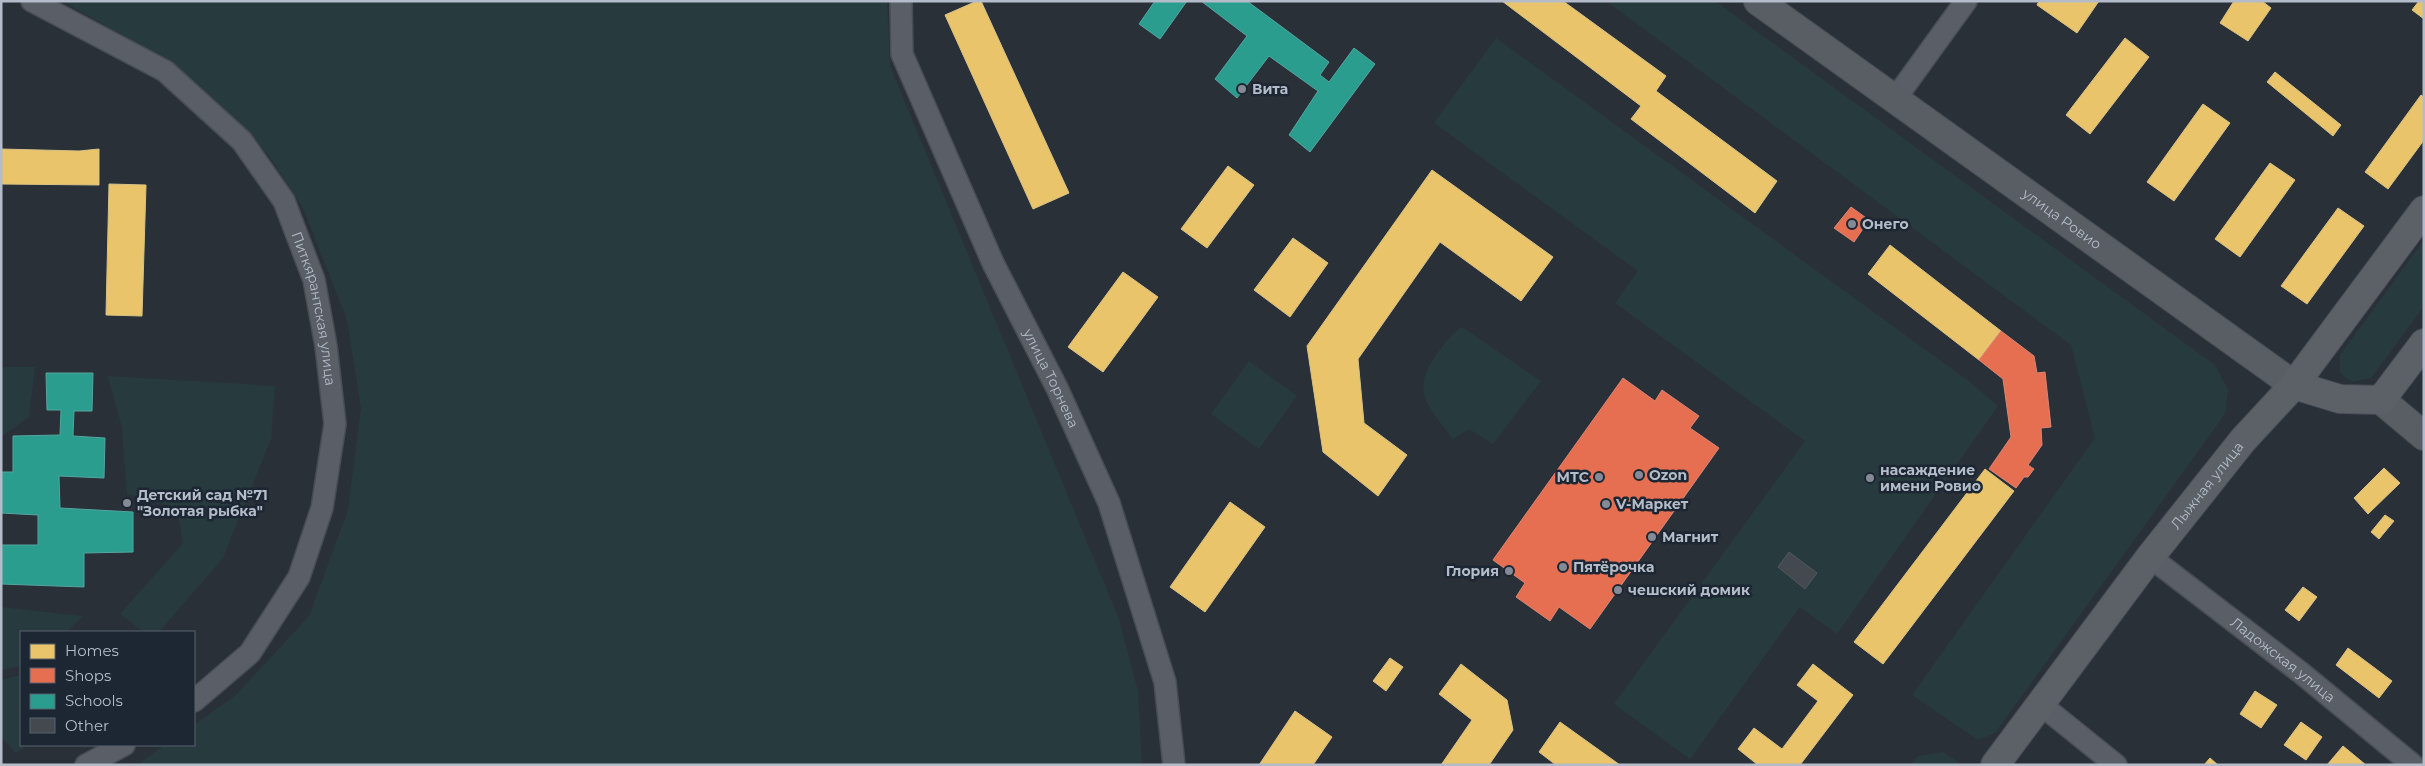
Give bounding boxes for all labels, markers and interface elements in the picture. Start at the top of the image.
place label: Вита [1252,80,1288,98]
marker: Вита [1236,83,1248,95]
street label: улица Ровио [2018,184,2105,253]
place label: Онего [1862,215,1909,233]
marker: Онего [1846,218,1858,230]
street label: Питкярантская улица [287,229,339,387]
street label: улица Торнева [1019,325,1083,431]
street label: Лыжная улица [2167,438,2247,533]
place label: насаждение имени Ровио [1880,461,1981,495]
place label: Ozon [1649,466,1687,484]
place label: МТС [1557,468,1589,486]
marker: Ozon [1633,469,1645,481]
marker: МТС [1593,471,1605,483]
marker: насаждение имени Ровио [1864,472,1876,484]
place label: Детский сад №71 "Золотая рыбка" [137,486,268,520]
place label: V-Маркет [1615,495,1689,513]
marker: Детский сад №71 "Золотая рыбка" [121,497,133,509]
marker: V-Маркет [1600,498,1612,510]
place label: Магнит [1662,528,1719,546]
marker: Магнит [1646,531,1658,543]
place label: Пятёрочка [1573,558,1654,576]
marker: Пятёрочка [1557,561,1569,573]
place label: Глория [1446,562,1499,580]
marker: Глория [1503,565,1515,577]
place label: чешский домик [1628,581,1750,599]
marker: чешский домик [1612,584,1624,596]
street label: Ладожская улица [2227,613,2339,706]
legend [20,631,195,746]
text: Homes [65,641,119,660]
text: Shops [65,666,111,685]
text: Schools [65,691,123,710]
text: Other [65,716,109,735]

